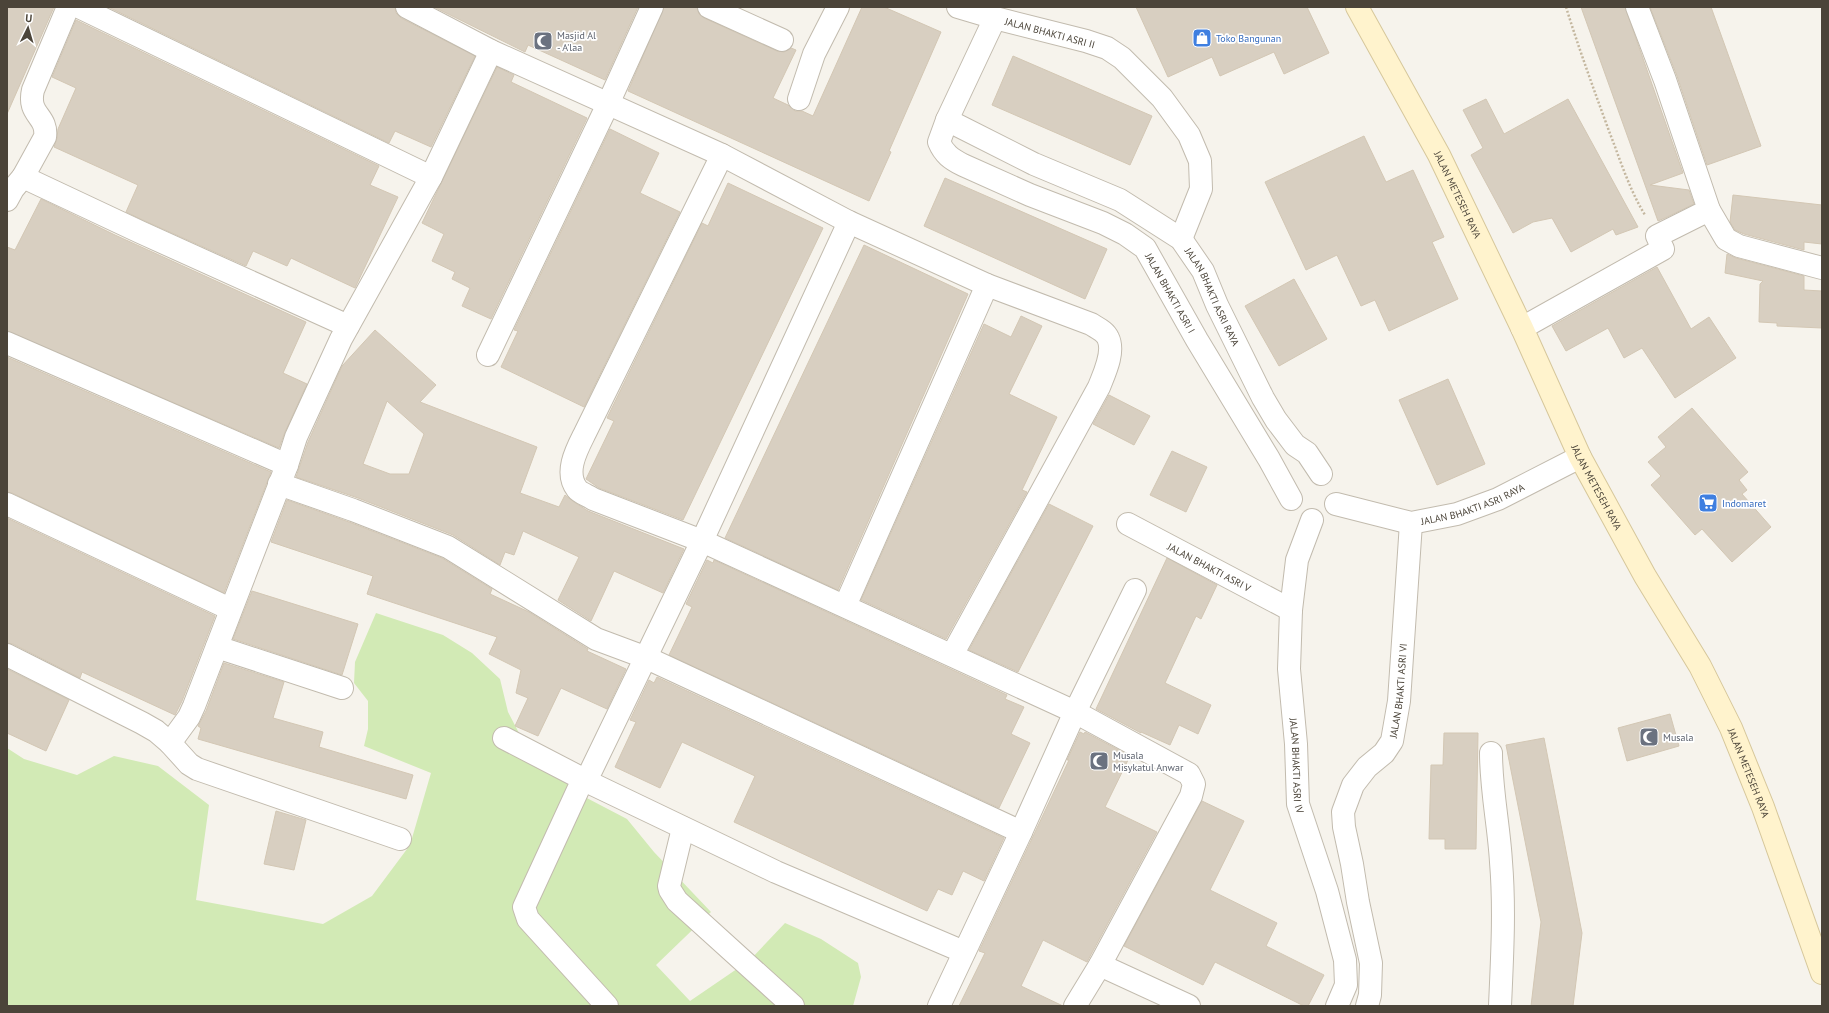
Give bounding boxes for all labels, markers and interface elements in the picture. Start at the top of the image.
north arrow [8,8,48,48]
text: U [25,11,33,25]
street label: JALAN BHAKTI ASRI II [1003,14,1096,51]
shop icon: Toko Bangunan [1191,27,1213,49]
place label: Masjid Al - A'laa [557,29,596,54]
mosque icon: Masjid Al - A'laa [532,30,554,52]
place label: Toko Bangunan [1216,32,1281,45]
street label: JALAN METESEH RAYA [1431,148,1484,240]
street label: JALAN BHAKTI ASRI RAYA [1182,244,1243,348]
street label: JALAN BHAKTI ASRI I [1142,250,1198,335]
street label: JALAN METESEH RAYA [1568,441,1625,532]
street label: JALAN BHAKTI ASRI RAYA [1419,480,1526,528]
supermarket icon: Indomaret [1697,492,1719,514]
place label: Indomaret [1722,497,1767,510]
street label: JALAN BHAKTI ASRI V [1165,539,1254,594]
street label: JALAN BHAKTI ASRI VI [1386,643,1409,740]
street label: JALAN BHAKTI ASRI IV [1287,716,1307,815]
street label: JALAN METESEH RAYA [1725,725,1773,819]
mosque icon: Musala [1638,726,1660,748]
place label: Musala [1663,731,1693,744]
place label: Musala Misykatul Anwar [1113,749,1184,774]
mosque icon: Musala Misykatul Anwar [1088,750,1110,772]

